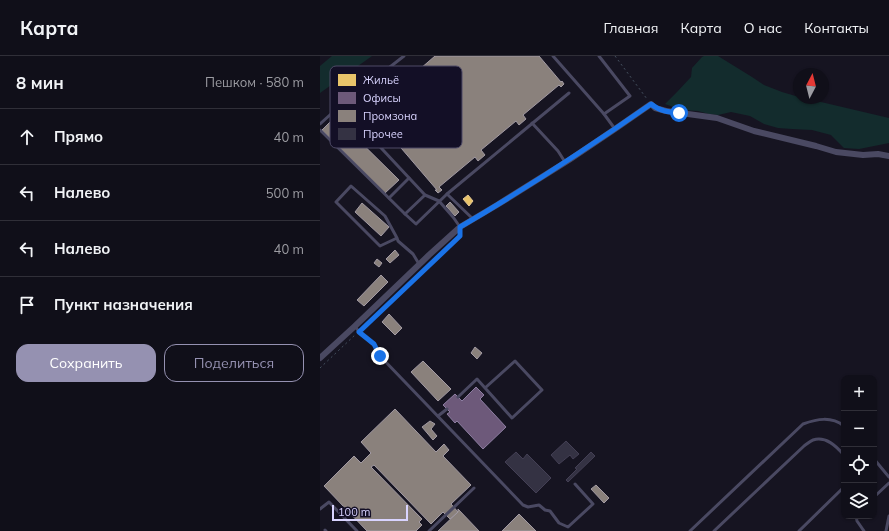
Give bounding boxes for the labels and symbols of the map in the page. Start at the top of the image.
legend [330,66,462,148]
north arrow [793,68,829,104]
text: Жильё [363,73,399,87]
text: Офисы [363,91,401,105]
route start [670,104,688,122]
text: Промзона [363,109,417,123]
text: Прочее [363,127,403,141]
route end [371,347,389,365]
scale bar [332,503,408,522]

